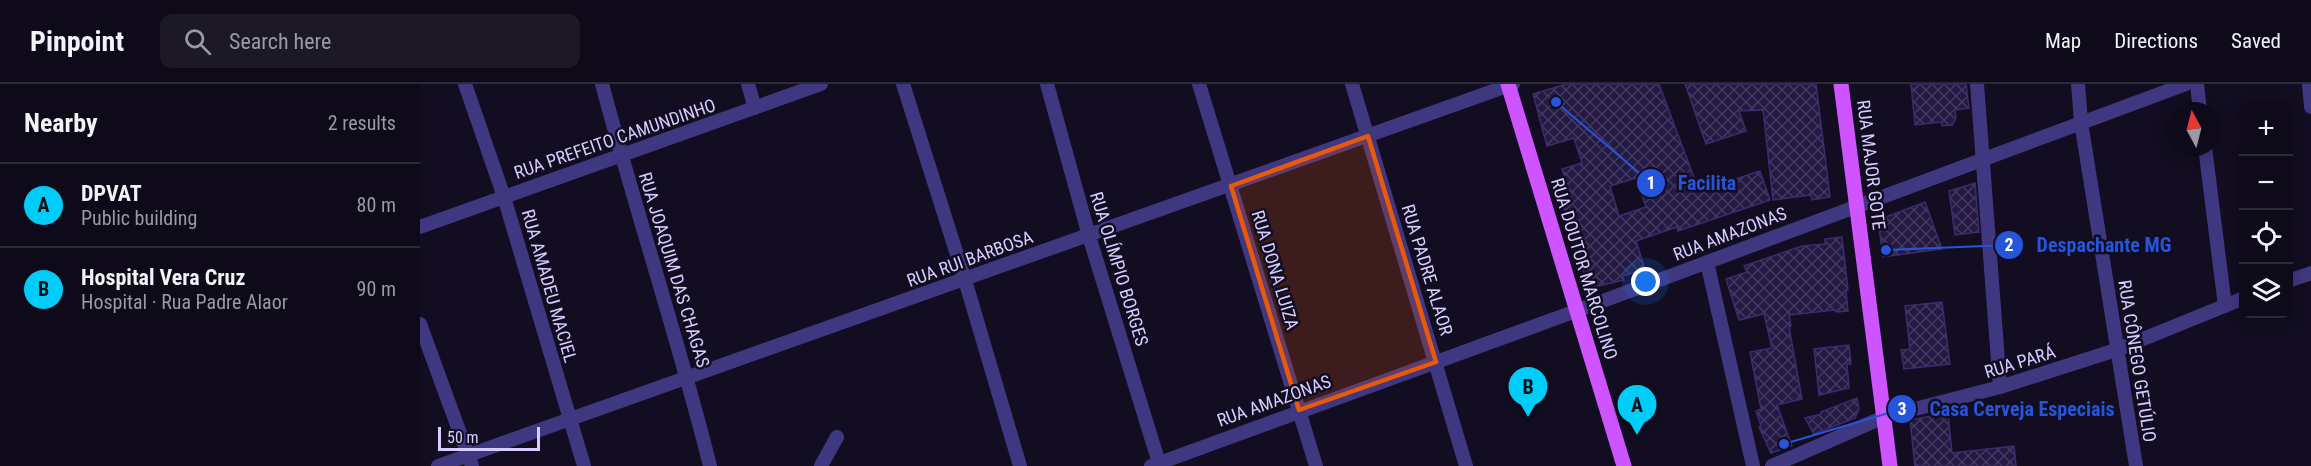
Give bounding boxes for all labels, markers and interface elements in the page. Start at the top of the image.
search box [160,14,580,68]
text: Pinpoint [30,25,124,58]
icon: search [181,25,214,58]
text: Search here [229,29,331,54]
text: Map [2045,29,2081,53]
text: Directions [2114,29,2198,53]
text: Saved [2231,29,2281,53]
street label: RUA PREFEITO CAMUNDINHO [511,94,718,183]
street label: RUA MAJOR GOTE [1853,99,1890,231]
north arrow [2167,102,2221,156]
map controls [2239,102,2293,318]
button: + [2239,102,2293,156]
text: Nearby [24,108,98,138]
text: 2 results [328,111,396,135]
button: − [2239,156,2293,210]
callout: Facilita [1636,164,1748,202]
street label: RUA JOAQUIM DAS CHAGAS [635,170,714,370]
text: Facilita [1678,171,1736,195]
text: 1 [1646,172,1656,193]
street label: RUA DOUTOR MARCOLINO [1547,176,1622,362]
text: DPVAT [81,181,142,206]
street label: RUA OLÍMPIO BORGES [1086,189,1153,348]
text: A [38,193,49,217]
text: 80 m [357,193,396,217]
street label: RUA PADRE ALAOR [1398,202,1457,338]
street label: RUA AMAZONAS [1670,202,1789,265]
text: Public building [81,206,197,230]
street label: RUA AMADEU MACIEL [518,207,581,365]
street label: RUA DONA LUIZA [1247,208,1304,333]
button: locate [2239,210,2293,264]
street label: RUA RUI BARBOSA [904,226,1036,291]
callout: Despachante MG [1994,226,2183,264]
text: Despachante MG [2037,233,2171,257]
text: 2 [2004,234,2014,255]
button: layers [2239,264,2293,318]
text: Hospital Vera Cruz [81,265,245,290]
your location [1631,267,1660,296]
text: B [38,277,49,301]
text: 90 m [357,277,396,301]
street label: RUA CÔNEGO GETÚLIO [2114,278,2161,443]
text: Hospital · Rua Padre Alaor [81,290,288,314]
street label: RUA PARÁ [1982,341,2058,382]
pin: B [1508,368,1548,417]
street label: RUA AMAZONAS [1214,370,1334,431]
pin: A [1618,386,1656,435]
callout: Casa Cerveja Especiais [1887,390,2126,428]
text: Casa Cerveja Especiais [1929,397,2115,421]
text: 3 [1897,398,1907,419]
scale bar [438,424,540,452]
text: 50 m [447,428,479,447]

